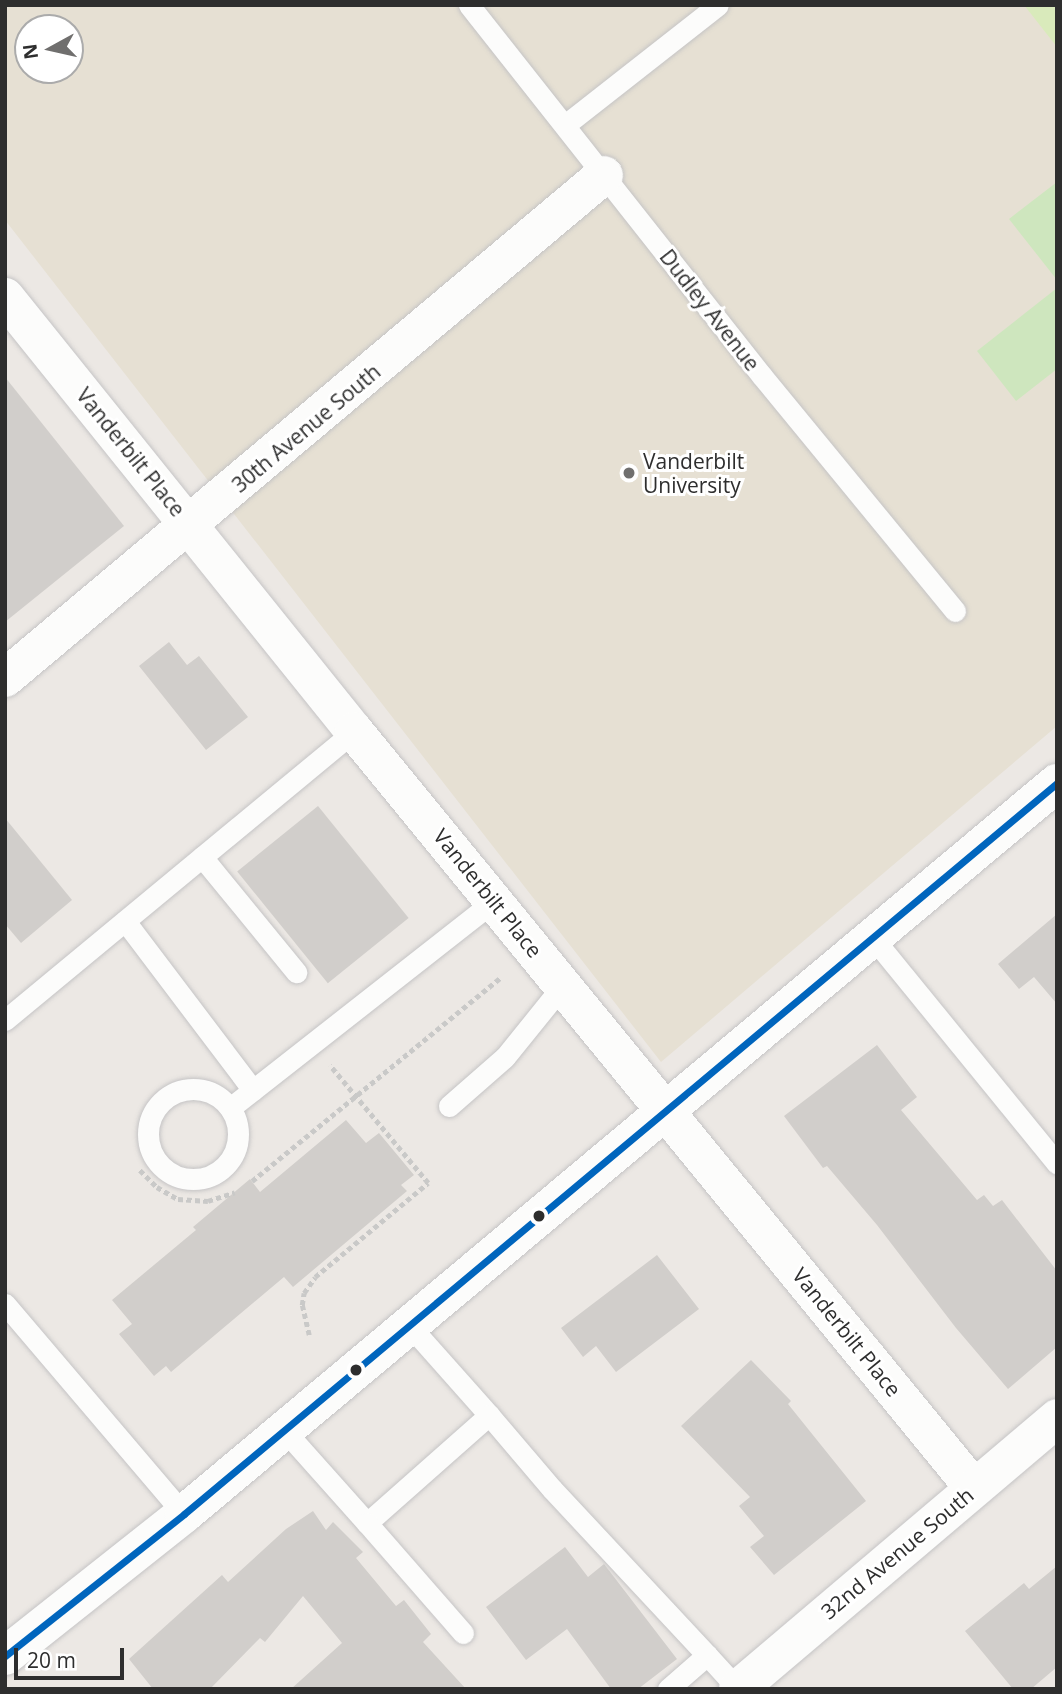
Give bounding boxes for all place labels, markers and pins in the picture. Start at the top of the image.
place label: Vanderbilt University [643,448,744,498]
marker: Vanderbilt University [621,465,637,481]
unlabelled marker [532,1209,546,1223]
unlabelled marker [349,1363,363,1377]

